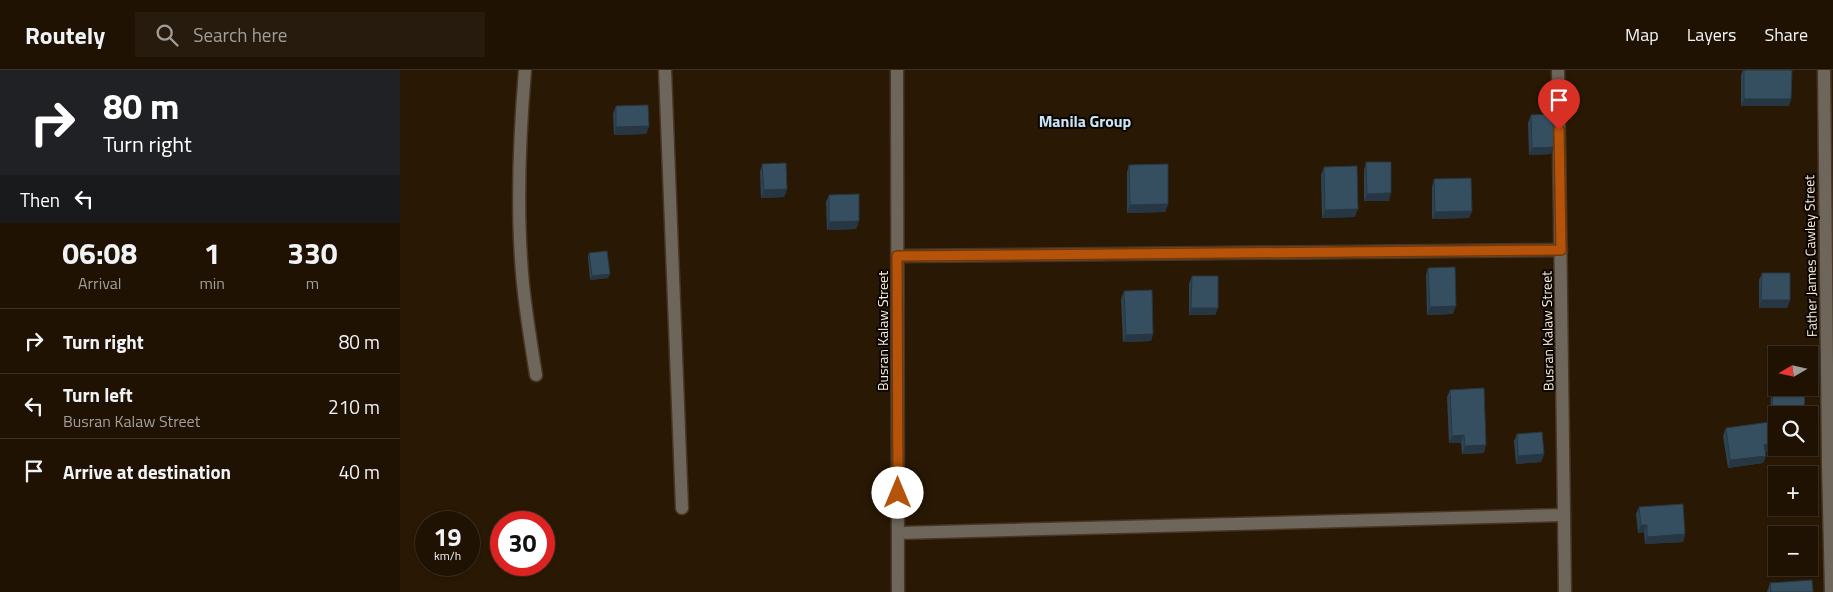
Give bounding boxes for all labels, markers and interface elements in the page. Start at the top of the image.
search box [135,12,485,57]
text: Routely [25,17,105,53]
text: Search here [193,20,287,49]
icon: search [153,21,181,49]
text: Map [1625,21,1659,48]
text: Layers [1687,21,1736,48]
text: Share [1764,21,1808,48]
text: 80 m [103,79,179,133]
pin [1538,79,1580,130]
icon: arrive [1545,86,1573,114]
icon: right [20,90,85,155]
district label: Manila Group [1039,109,1132,133]
text: Turn right [103,127,192,161]
street label: Father James Cawley Street [1798,175,1822,337]
text: Then [20,185,60,214]
icon: left [70,185,98,213]
text: 06:08 [62,230,137,276]
text: 1 [204,230,221,276]
text: 330 [287,230,338,276]
text: Arrival [78,271,121,295]
text: min [199,271,225,295]
text: m [306,271,319,295]
street label: Busran Kalaw Street [872,271,893,391]
street label: Busran Kalaw Street [1535,271,1559,391]
icon: right [20,327,48,355]
text: Turn right [63,327,144,356]
text: 80 m [339,327,380,356]
north arrow [1768,346,1818,396]
map controls [1768,346,1818,576]
text: Turn left [63,380,133,409]
icon: left [20,392,48,420]
text: 210 m [328,392,380,421]
button: search [1768,406,1818,456]
text: Busran Kalaw Street [63,409,200,433]
icon: arrive [20,457,48,485]
text: Arrive at destination [63,457,231,486]
text: 40 m [339,457,380,486]
position arrow [871,466,923,518]
button: + [1768,466,1818,516]
speed limit sign: 30 [490,511,555,576]
text: 19 [433,518,462,556]
button: − [1768,526,1818,576]
text: km/h [434,546,461,565]

